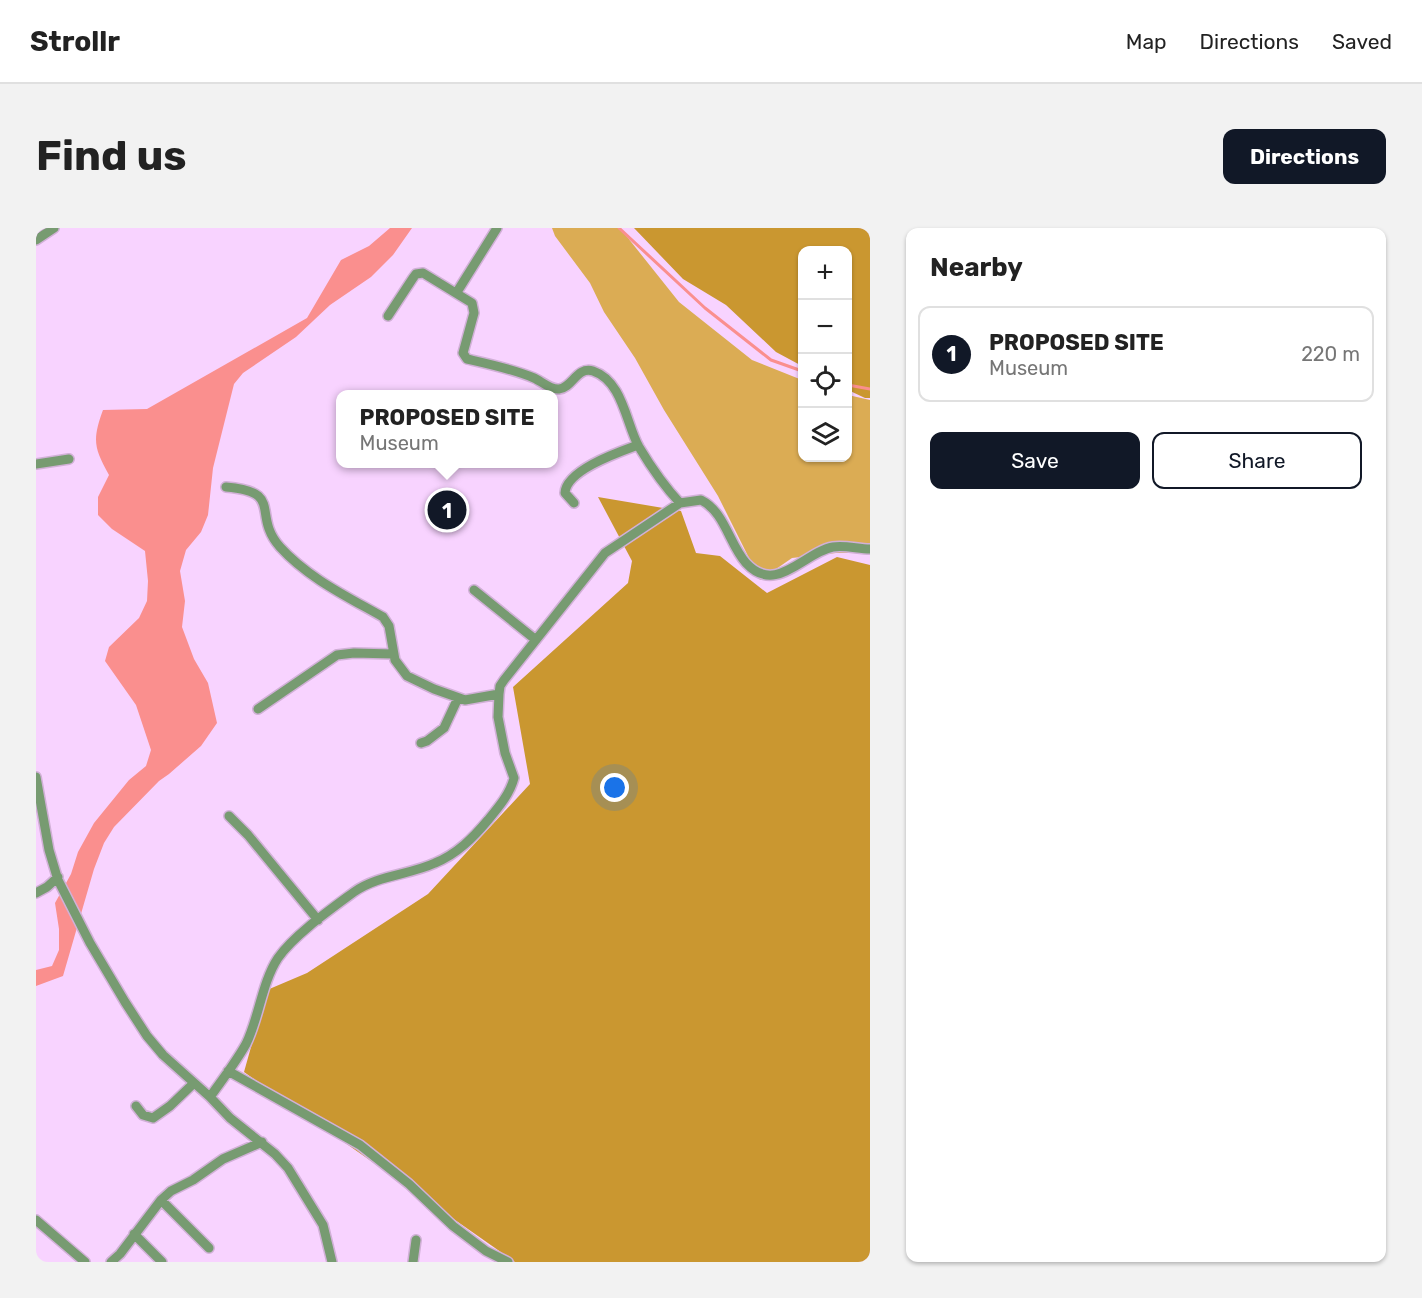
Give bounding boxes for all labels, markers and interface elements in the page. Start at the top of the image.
text: Strollr [30,25,120,58]
text: Map [1126,29,1167,54]
text: Directions [1200,29,1299,54]
text: Saved [1332,29,1392,54]
button: Directions [1223,129,1386,184]
text: Find us [36,131,187,181]
map controls [798,246,852,462]
button: + [798,246,852,300]
text: Nearby [930,252,1023,283]
button: − [798,300,852,354]
text: PROPOSED SITE [989,329,1164,356]
text: 1 [947,342,956,366]
text: 220 m [1301,342,1360,366]
button: locate [798,354,852,408]
text: Museum [989,356,1068,380]
popup [336,390,558,468]
text: PROPOSED SITE [360,404,534,431]
button: layers [798,408,852,462]
text: Museum [360,431,439,455]
button: Save [930,432,1140,489]
button: Share [1152,432,1362,489]
pin: 1 [428,488,466,532]
your location [600,773,629,802]

